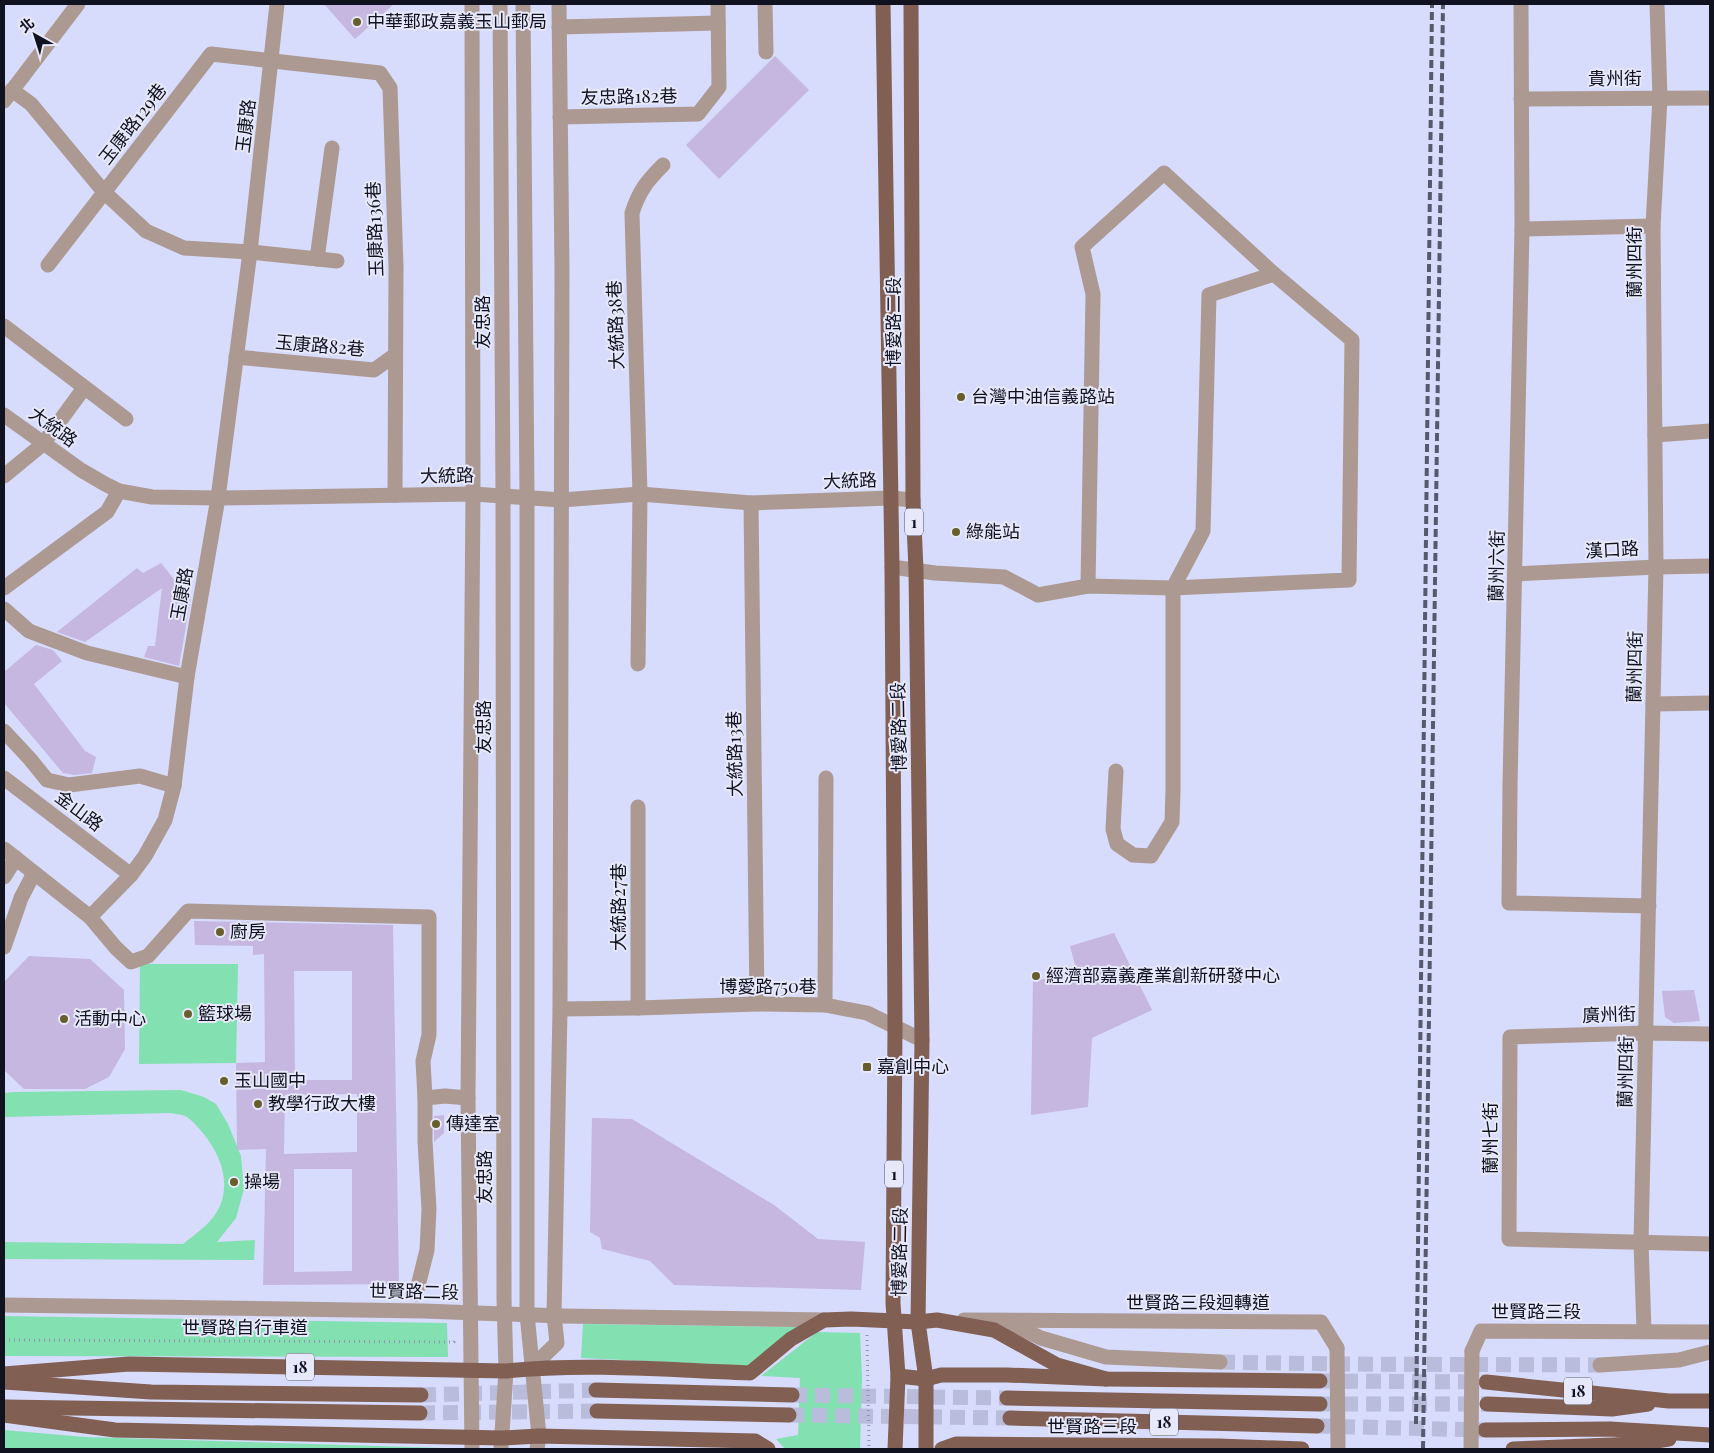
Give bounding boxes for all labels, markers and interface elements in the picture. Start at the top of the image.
place label: 中華郵政嘉義玉山郵局 [367,9,547,33]
north arrow [10,10,60,60]
text: 北 [15,13,38,36]
marker: 中華郵政嘉義玉山郵局 [351,16,363,28]
street label: 貴州街 [1588,66,1642,90]
street label: 玉康路129巷 [93,78,171,169]
street label: 友忠路182巷 [580,83,678,109]
street label: 玉康路 [230,98,260,154]
street label: 玉康路136巷 [360,181,388,277]
street label: 蘭州四街 [1622,226,1646,298]
street label: 博愛路二段 [881,277,905,367]
street label: 大統路38巷 [601,280,629,370]
street label: 友忠路 [470,295,494,349]
street label: 玉康路82巷 [274,329,366,361]
place label: 台灣中油信義路站 [971,384,1115,408]
marker: 台灣中油信義路站 [955,391,967,403]
street label: 大統路 [25,401,82,452]
street label: 大統路 [420,463,474,487]
street label: 大統路 [823,467,877,493]
road number: 1 [905,508,923,536]
place label: 綠能站 [966,519,1020,543]
marker: 綠能站 [950,526,962,538]
street label: 蘭州六街 [1483,530,1509,602]
street label: 漢口路 [1584,536,1640,562]
street label: 玉康路 [165,565,198,622]
street label: 蘭州四街 [1621,631,1647,703]
street label: 博愛路二段 [885,682,911,772]
street label: 友忠路 [471,700,495,754]
street label: 大統路13巷 [721,711,747,797]
street label: 金山路 [51,784,108,836]
street label: 大統路27巷 [606,863,630,951]
place label: 廚房 [230,919,266,943]
marker: 廚房 [214,926,226,938]
place label: 經濟部嘉義產業創新研發中心 [1046,963,1280,987]
marker: 經濟部嘉義產業創新研發中心 [1030,970,1042,982]
street label: 博愛路750巷 [719,974,817,998]
place label: 籃球場 [198,1001,252,1025]
street label: 廣州街 [1582,1001,1636,1027]
place label: 活動中心 [74,1006,146,1030]
marker: 籃球場 [182,1008,194,1020]
marker: 活動中心 [58,1013,70,1025]
street label: 蘭州四街 [1612,1036,1638,1108]
place label: 嘉創中心 [877,1054,949,1078]
marker: 嘉創中心 [861,1061,873,1073]
place label: 玉山國中 [234,1068,306,1092]
marker: 玉山國中 [218,1075,230,1087]
place label: 教學行政大樓 [268,1091,376,1115]
marker: 教學行政大樓 [252,1098,264,1110]
street label: 蘭州七街 [1478,1102,1502,1174]
place label: 傳達室 [446,1111,500,1135]
marker: 傳達室 [430,1118,442,1130]
street label: 友忠路 [472,1150,496,1204]
road number: 1 [885,1160,903,1188]
place label: 操場 [244,1169,280,1193]
marker: 操場 [228,1176,240,1188]
street label: 博愛路二段 [886,1207,912,1297]
street label: 世賢路二段 [369,1278,459,1304]
street label: 世賢路三段迴轉道 [1126,1290,1270,1314]
street label: 世賢路三段 [1491,1299,1581,1323]
street label: 世賢路自行車道 [182,1315,308,1339]
road number: 18 [286,1354,314,1380]
road number: 18 [1564,1378,1592,1404]
road number: 18 [1150,1408,1178,1435]
street label: 世賢路三段 [1047,1414,1137,1438]

